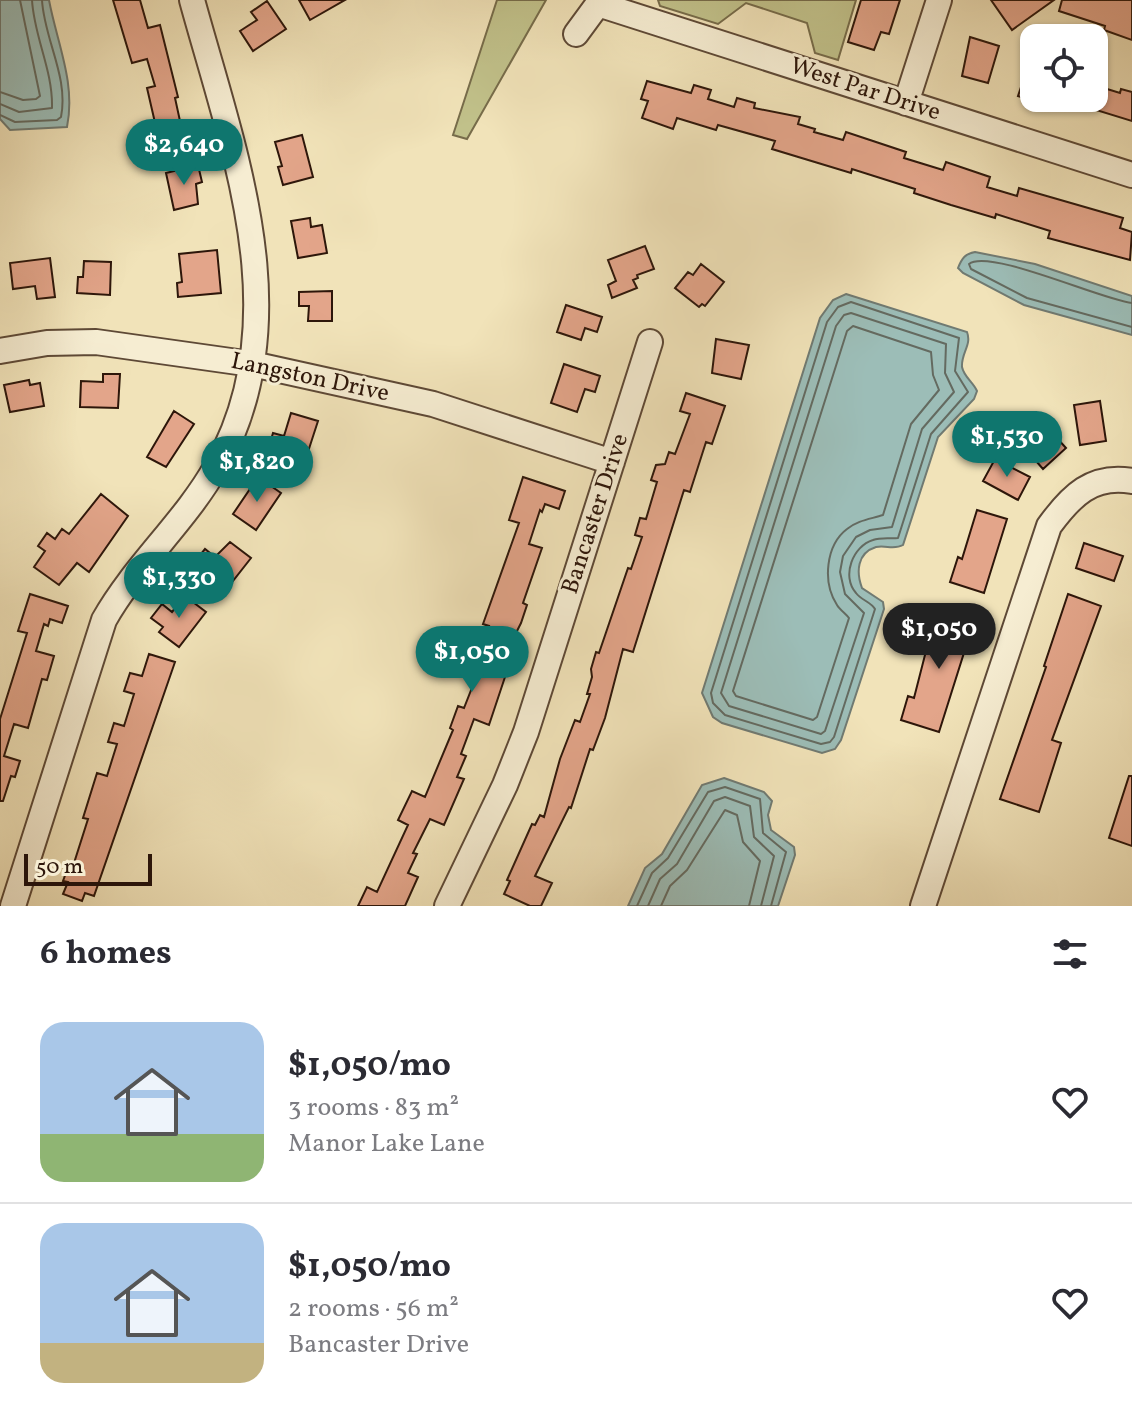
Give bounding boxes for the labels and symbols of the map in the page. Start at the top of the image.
street label: West Par Drive [785,50,945,130]
pin: $2,640 [119,119,249,187]
street label: Langston Drive [228,345,392,411]
pin: $1,530 [942,411,1072,479]
street label: Bancaster Drive [554,429,638,599]
pin: $1,820 [192,436,322,504]
pin: $1,330 [114,552,244,620]
pin: $1,050 [874,603,1004,671]
pin: $1,050 [407,626,537,694]
scale bar [24,850,152,886]

